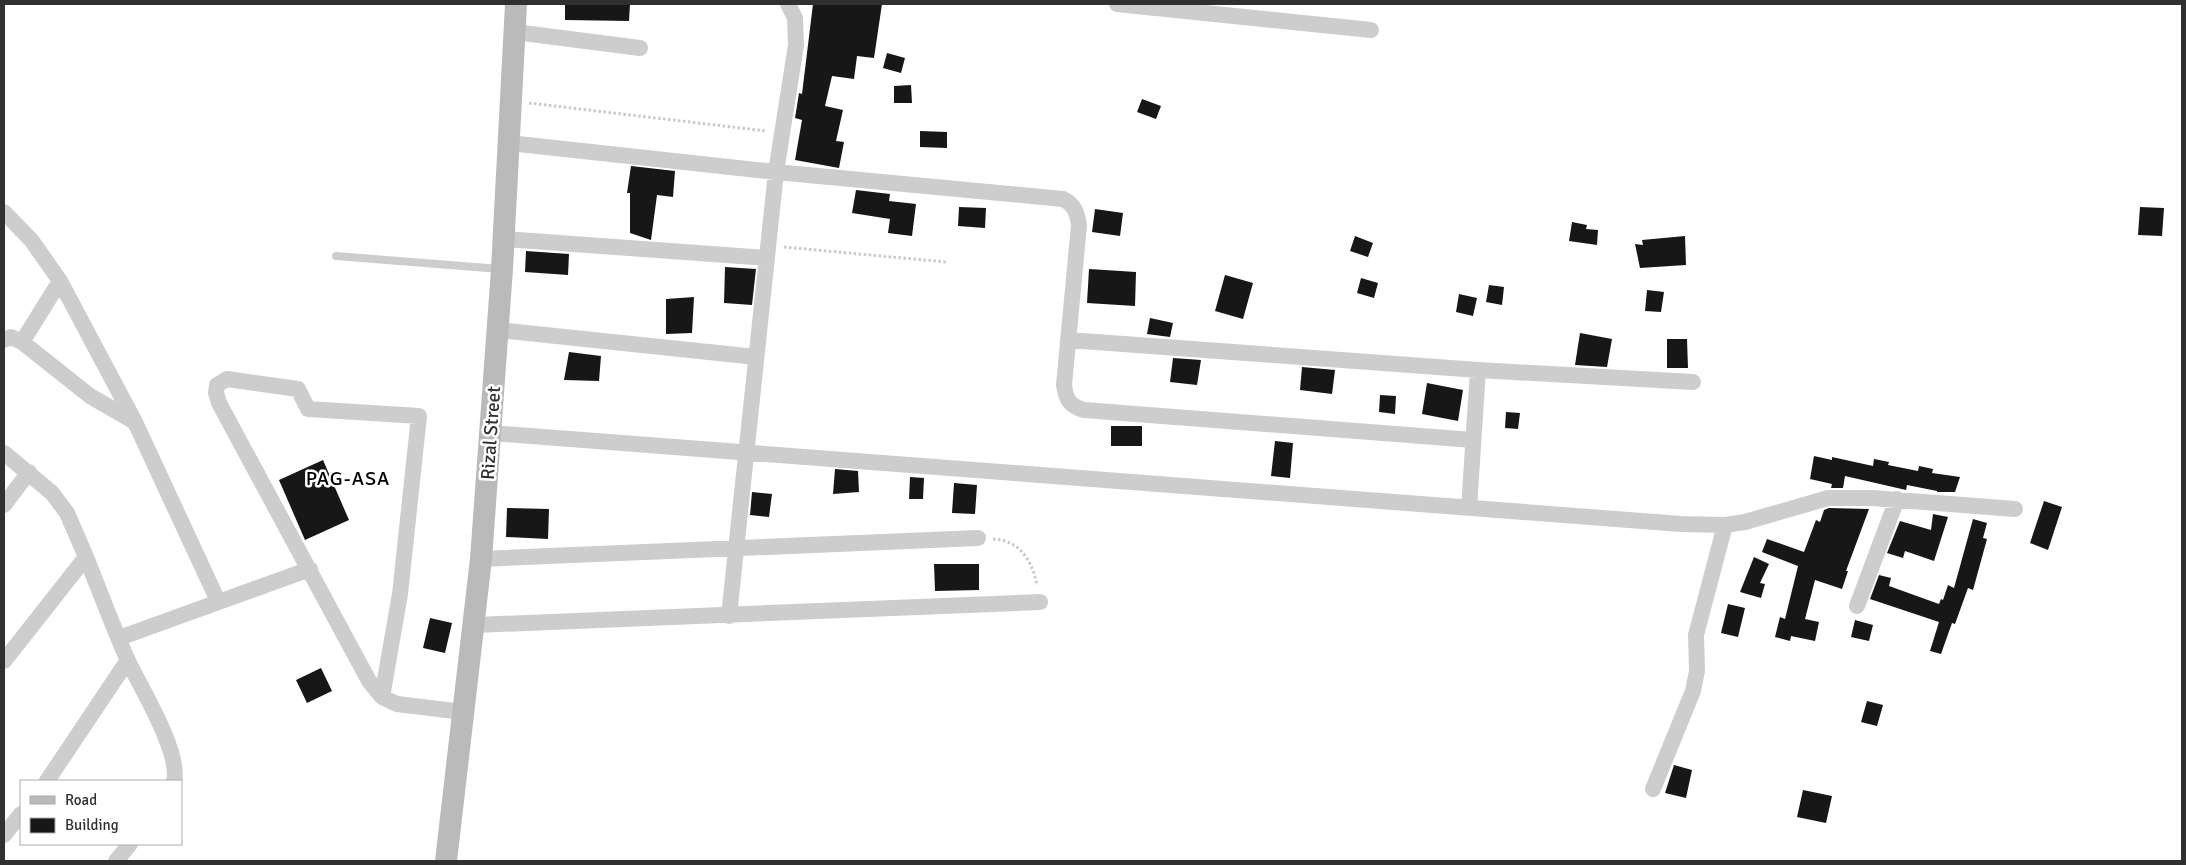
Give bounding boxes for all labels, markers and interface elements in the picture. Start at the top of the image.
street label: Rizal Street [476,385,506,481]
district label: PAG-ASA [306,466,390,491]
legend [20,780,182,845]
text: Road [65,791,97,809]
text: Building [65,816,119,834]

